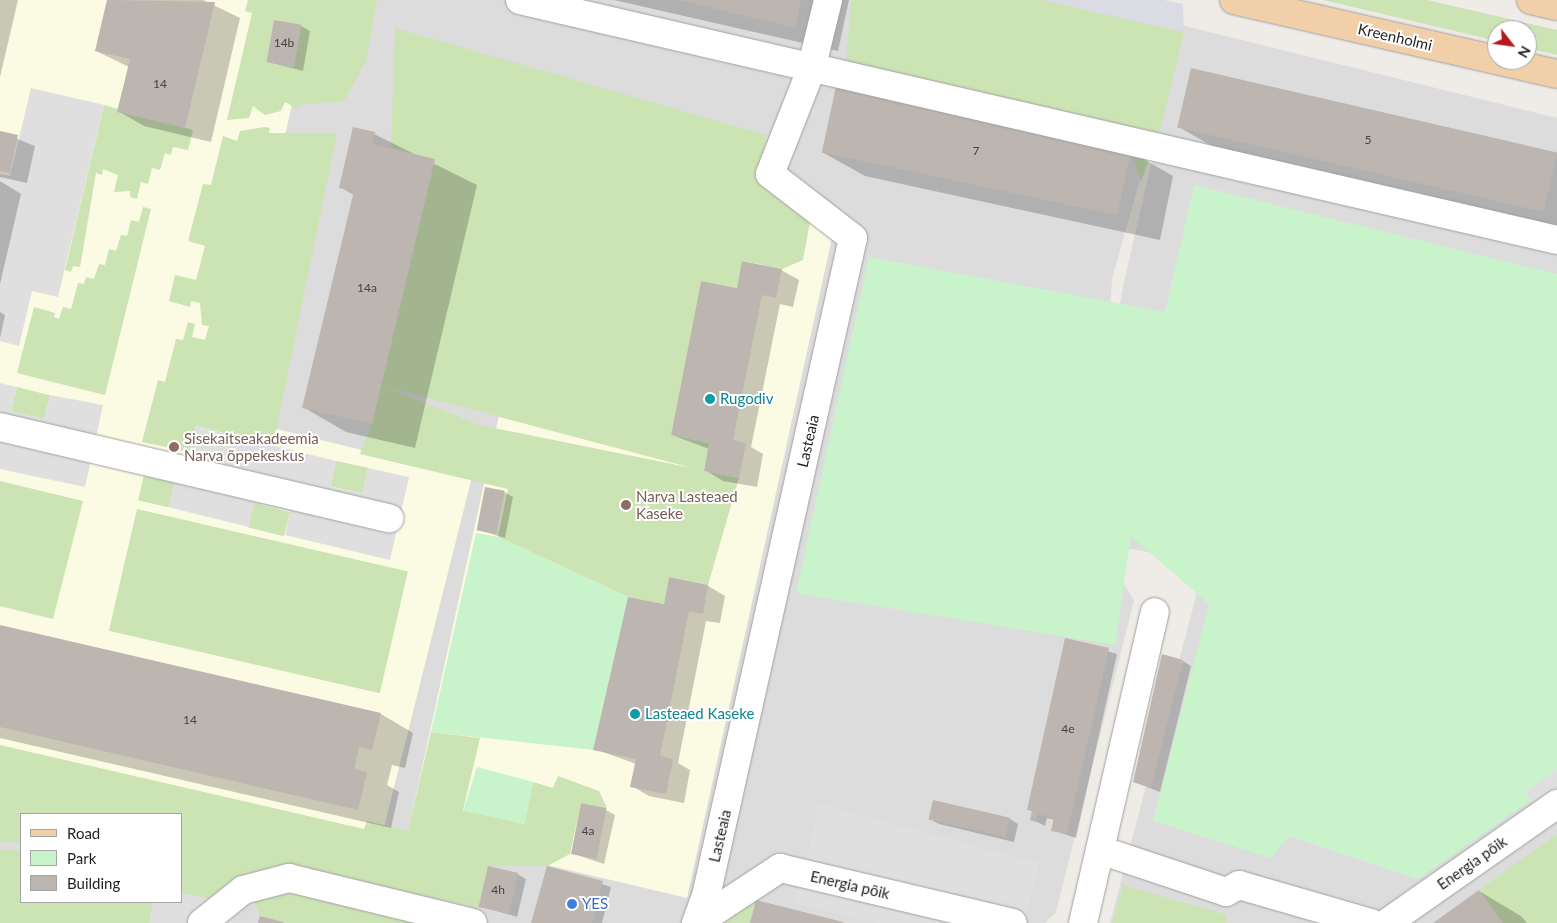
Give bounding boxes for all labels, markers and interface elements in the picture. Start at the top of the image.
street label: Kreenholmi [1356,20,1434,54]
north arrow [1487,20,1537,70]
house number: 14b [274,36,294,50]
text: N [1515,43,1535,61]
house number: 14 [153,77,167,91]
house number: 5 [1365,133,1371,147]
house number: 7 [973,144,979,158]
house number: 14a [357,281,377,295]
place label: Rugodiv [720,390,773,408]
marker: Rugodiv [704,393,716,405]
street label: Lasteaia [793,413,823,469]
place label: Sisekaitseakadeemia Narva õppekeskus [184,429,319,464]
marker: Sisekaitseakadeemia Narva õppekeskus [168,441,180,453]
place label: Narva Lasteaed Kaseke [636,487,738,522]
marker: Narva Lasteaed Kaseke [620,499,632,511]
place label: Lasteaed Kaseke [645,705,754,723]
marker: Lasteaed Kaseke [629,708,641,720]
house number: 14 [183,713,197,727]
house number: 4e [1061,722,1075,736]
street label: Lasteaia [705,808,735,864]
legend [20,813,182,903]
text: Road [67,824,100,842]
house number: 4a [582,824,594,838]
street label: Energia põik [1434,832,1510,894]
text: Park [67,849,96,867]
street label: Energia põik [809,867,891,903]
text: Building [67,874,120,892]
house number: 4h [491,883,505,897]
place label: YES [582,895,608,913]
marker: YES [566,898,578,910]

